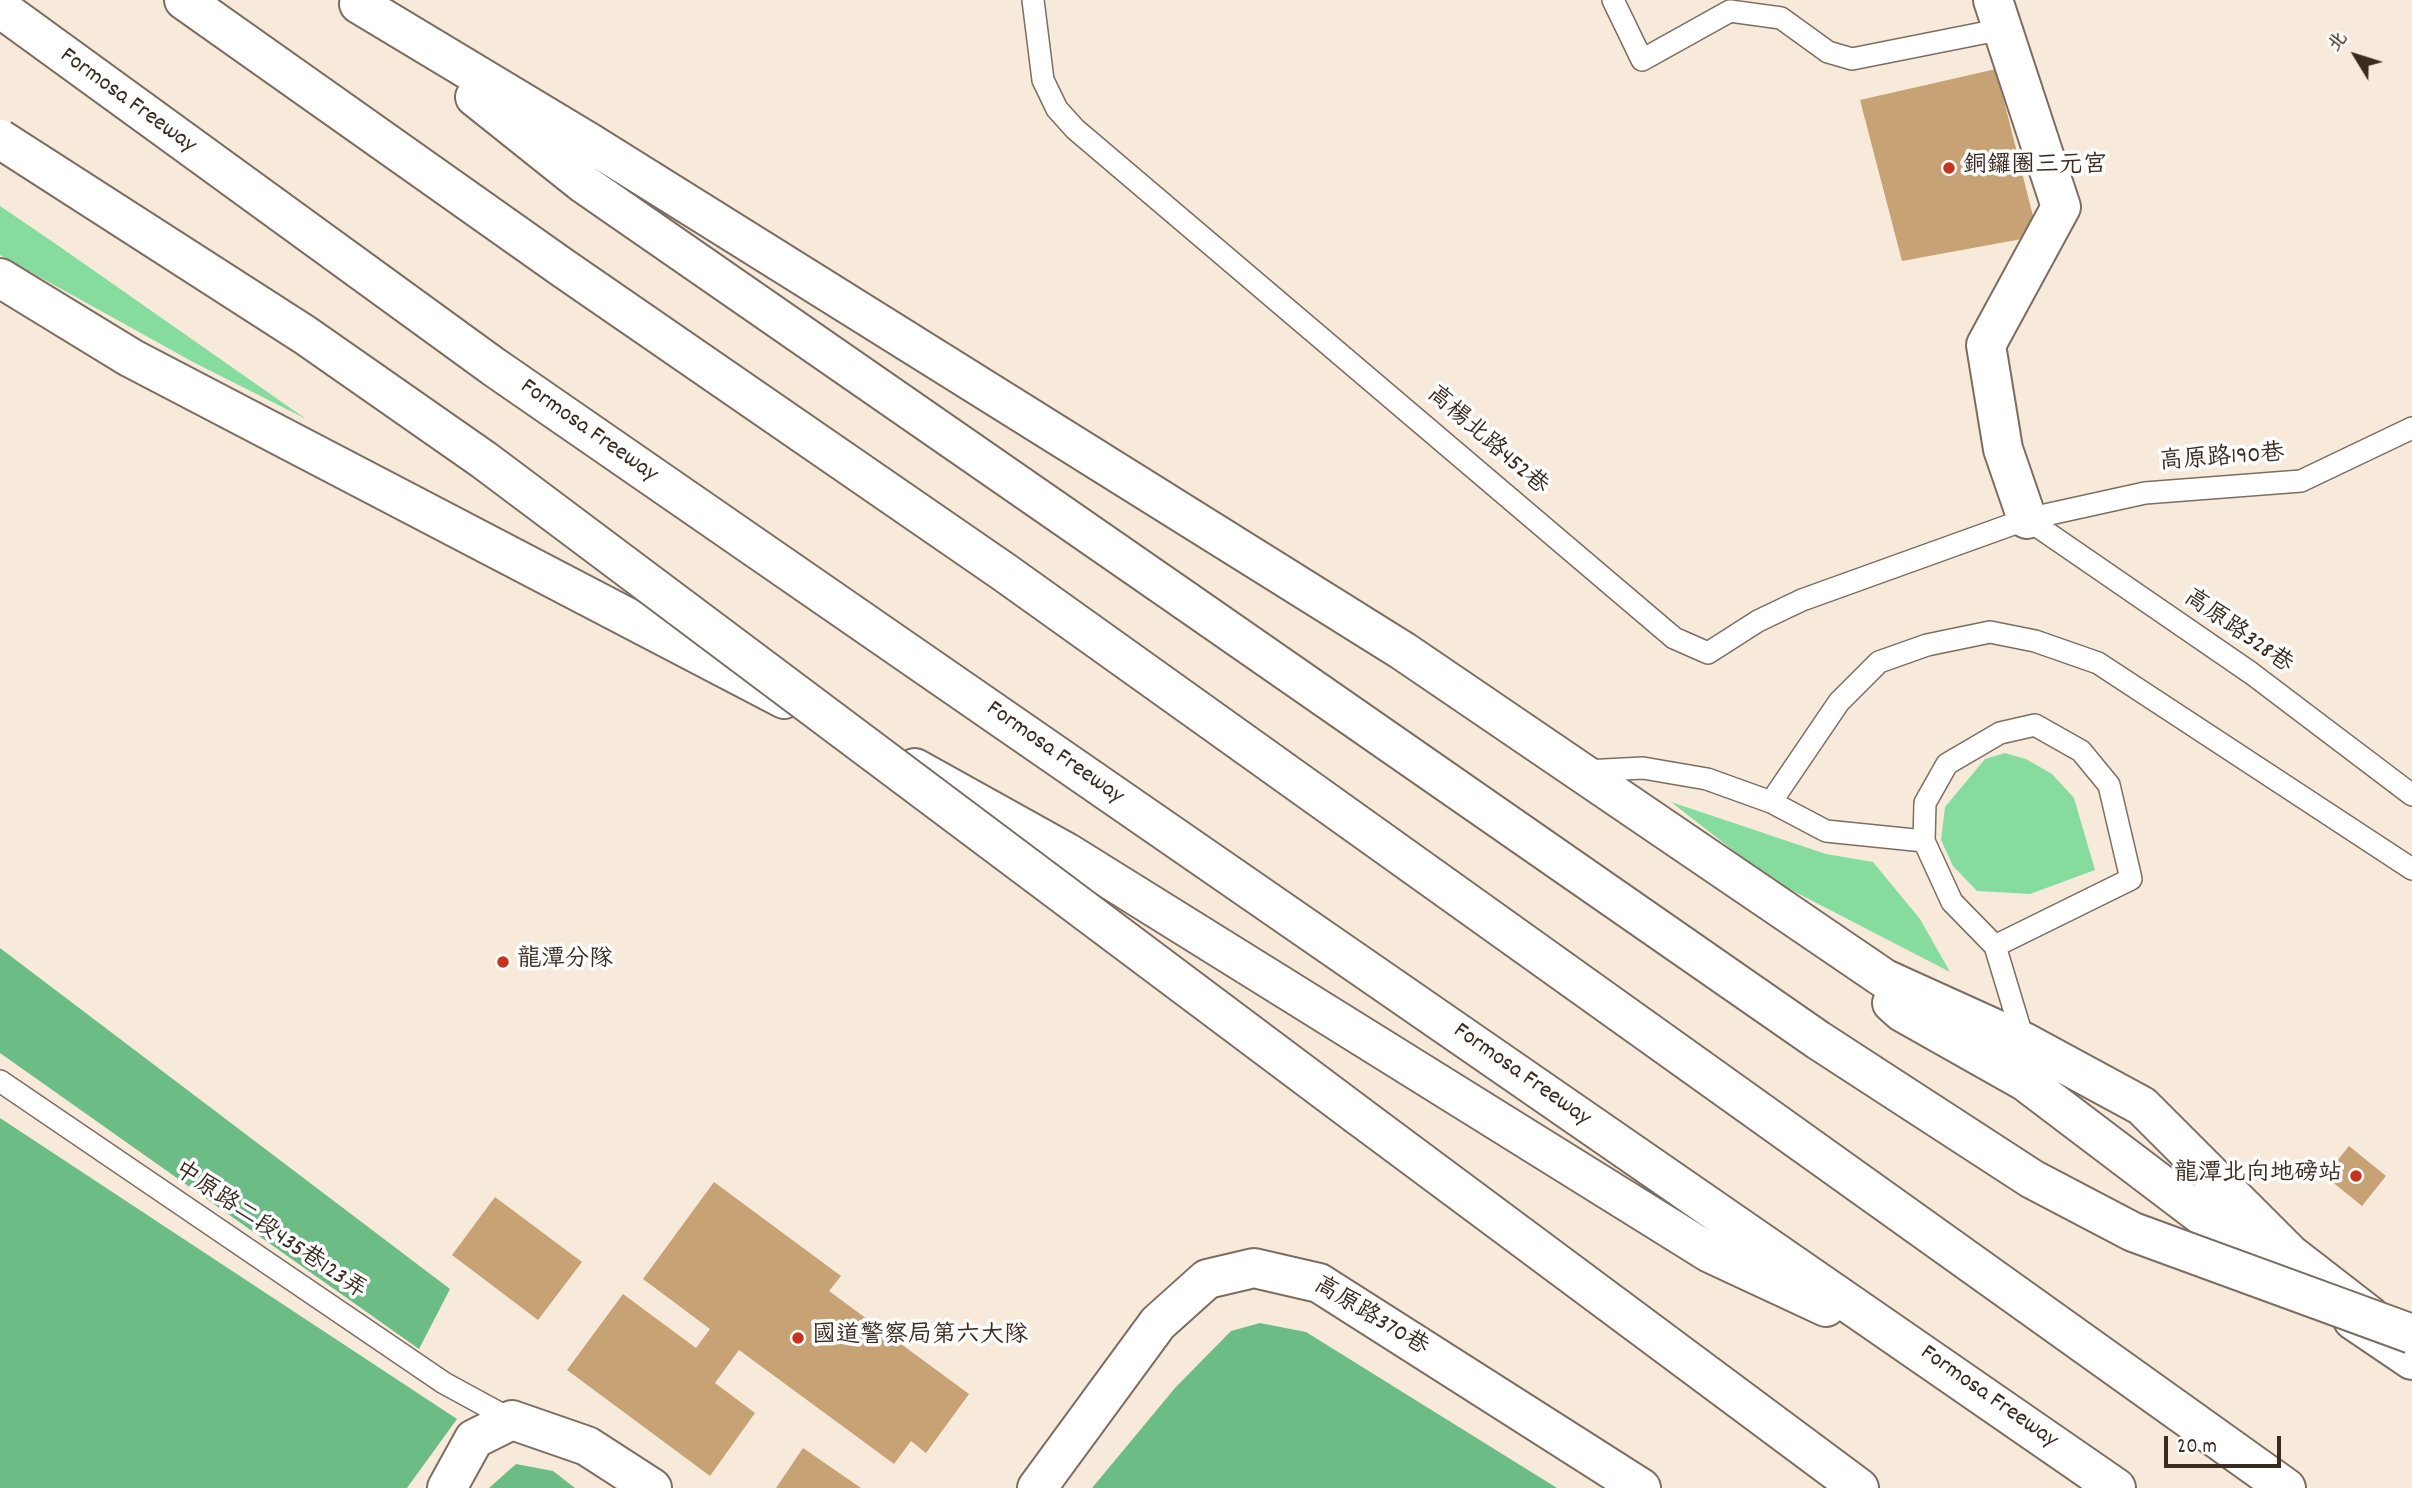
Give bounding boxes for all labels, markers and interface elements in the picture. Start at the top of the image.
north arrow [2321,21,2391,91]
text: 北 [2323,27,2356,59]
street label: Formosa Freeway [53,43,201,161]
place label: 銅鑼圈三元宮 [1963,154,2107,182]
marker: 銅鑼圈三元宮 [1941,160,1957,176]
street label: Formosa Freeway [514,374,662,490]
street label: 高楊北路452巷 [1419,381,1553,503]
street label: 高原路190巷 [2158,441,2286,479]
street label: 高原路328巷 [2177,585,2297,681]
street label: Formosa Freeway [980,696,1128,812]
place label: 龍潭分隊 [517,948,613,976]
marker: 龍潭分隊 [495,954,511,970]
street label: Formosa Freeway [1447,1018,1595,1134]
street label: 中原路二段435巷123弄 [167,1157,371,1307]
place label: 龍潭北向地磅站 [2174,1162,2342,1190]
marker: 龍潭北向地磅站 [2348,1168,2364,1184]
street label: 高原路370巷 [1307,1272,1433,1364]
place label: 國道警察局第六大隊 [812,1324,1028,1352]
marker: 國道警察局第六大隊 [790,1330,806,1346]
street label: Formosa Freeway [1914,1340,2062,1456]
scale bar [2167,1422,2284,1466]
text: 20 m [2177,1433,2217,1463]

